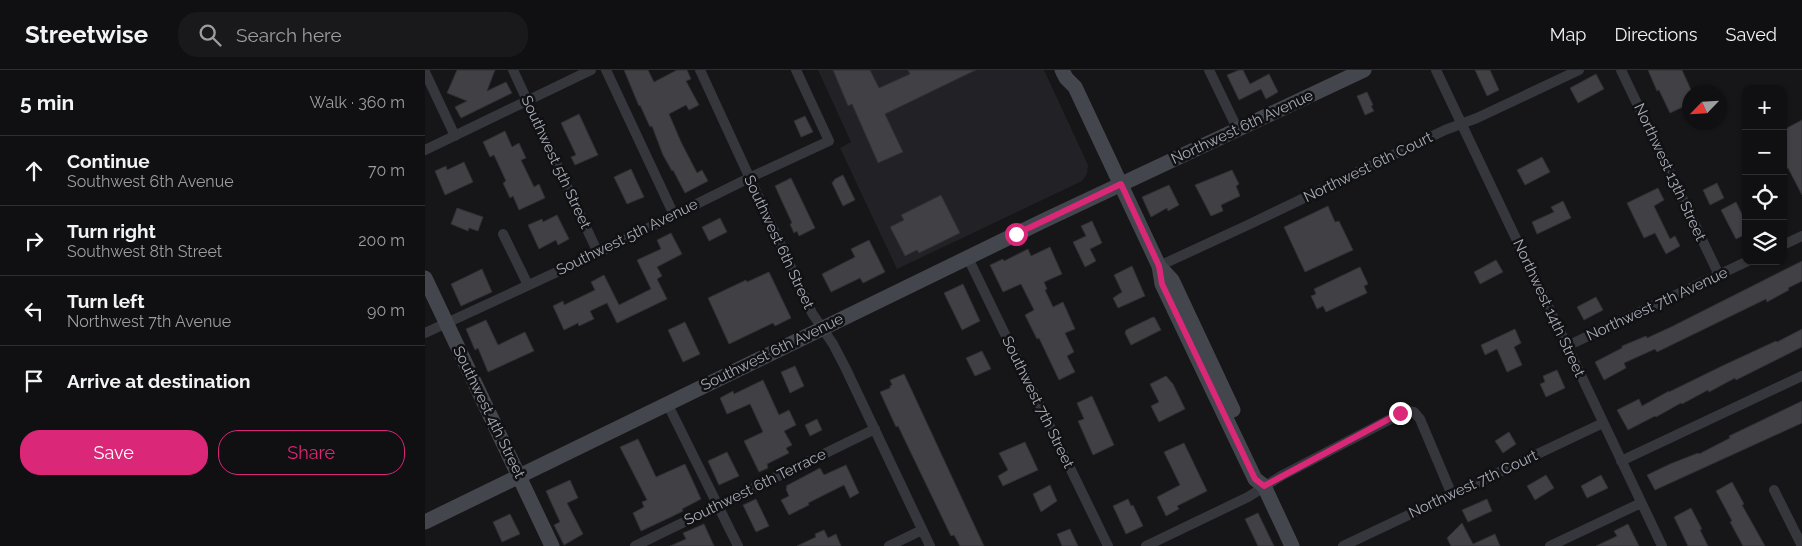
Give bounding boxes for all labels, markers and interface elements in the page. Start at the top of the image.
search box [178,12,528,57]
text: Streetwise [25,20,148,49]
icon: search [196,21,224,49]
text: Search here [236,24,342,46]
text: Map [1550,24,1586,45]
text: Directions [1614,24,1698,45]
text: Saved [1726,24,1777,45]
north arrow [1682,85,1727,130]
map controls [1742,85,1787,265]
button: + [1742,85,1787,130]
street label: Northwest 6th Avenue [1168,86,1316,168]
text: 5 min [20,90,74,115]
text: Walk · 360 m [310,93,405,112]
street label: Southwest 5th Street [517,93,595,231]
street label: Northwest 13th Street [1630,100,1710,244]
street label: Northwest 6th Court [1301,128,1435,206]
button: − [1742,130,1787,175]
text: Continue [67,150,150,172]
icon: ahead [20,157,48,185]
text: 70 m [368,161,405,180]
text: Southwest 6th Avenue [67,172,234,191]
street label: Southwest 6th Street [740,172,818,312]
button: locate [1742,175,1787,220]
street label: Southwest 5th Avenue [553,195,701,279]
text: Turn right [67,220,156,242]
button: layers [1742,220,1787,265]
route start [1005,223,1028,246]
icon: right [20,227,48,255]
text: 200 m [358,231,405,250]
street label: Northwest 14th Street [1509,236,1589,380]
text: Southwest 8th Street [67,242,222,261]
street label: Northwest 7th Avenue [1583,263,1731,345]
text: Turn left [67,290,144,312]
icon: left [20,297,48,325]
text: 90 m [367,301,405,320]
street label: Southwest 6th Avenue [698,310,846,394]
text: Northwest 7th Avenue [67,312,231,331]
street label: Southwest 7th Street [998,333,1078,471]
street label: Southwest 4th Street [449,343,529,481]
icon: arrive [20,367,48,395]
text: Arrive at destination [67,370,251,392]
route end [1389,402,1412,425]
button: Save [20,430,208,475]
button: Share [218,430,405,475]
street label: Southwest 6th Terrace [681,445,829,529]
street label: Northwest 7th Court [1406,446,1540,522]

